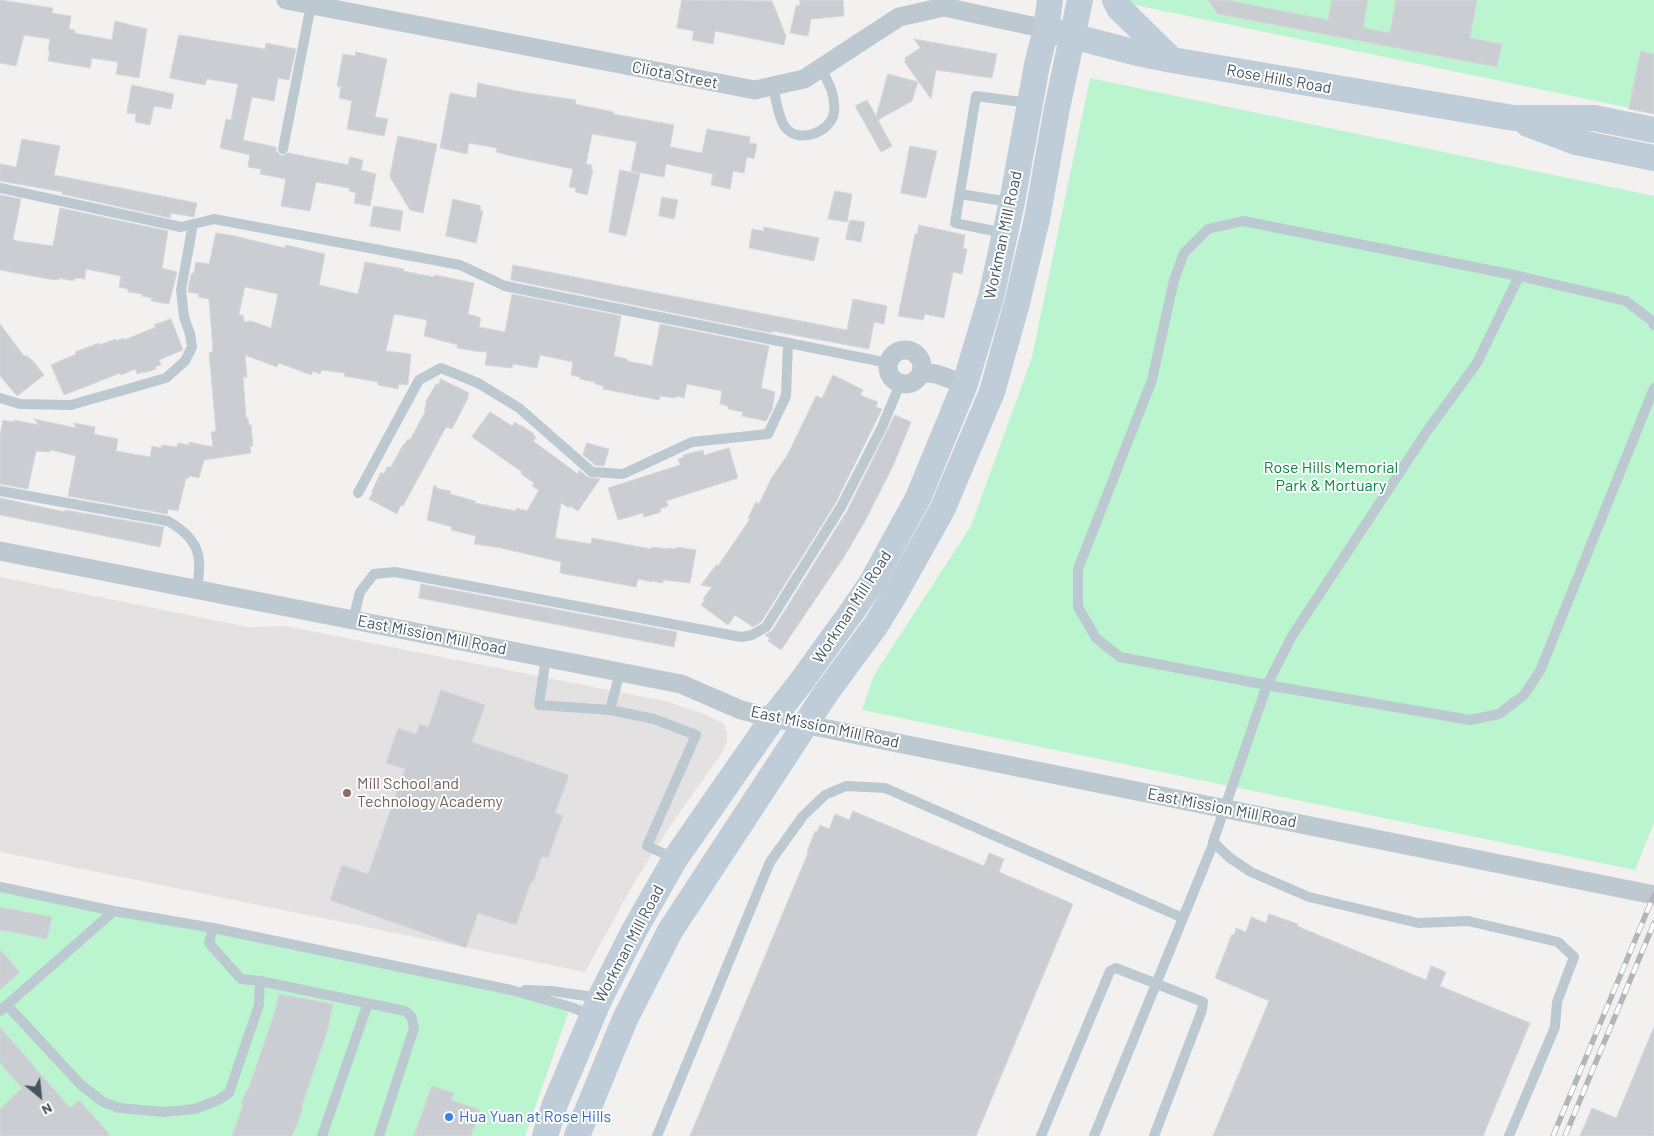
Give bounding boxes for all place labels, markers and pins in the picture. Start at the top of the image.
place label: Mill School and Technology Academy [357,774,503,812]
marker: Mill School and Technology Academy [341,787,353,799]
place label: Hua Yuan at Rose Hills [459,1107,611,1127]
marker: Hua Yuan at Rose Hills [443,1111,455,1123]

